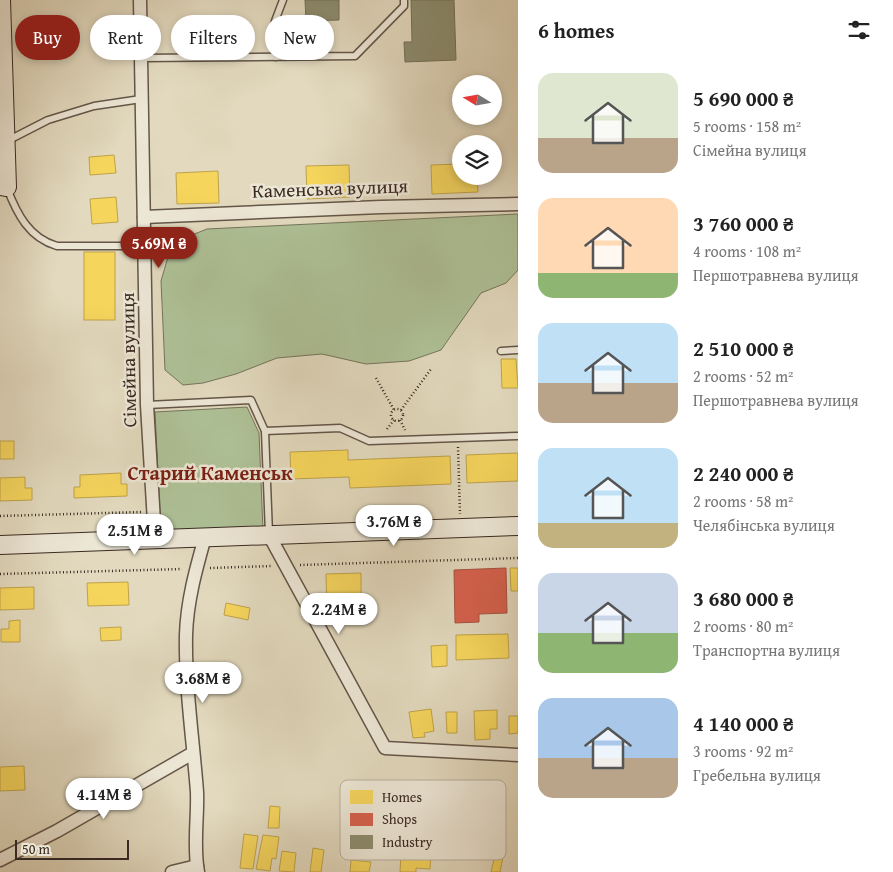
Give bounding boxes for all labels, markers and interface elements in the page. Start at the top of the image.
chip: Buy [15,15,80,60]
chip: Rent [90,15,161,60]
chip: Filters [171,15,255,60]
chip: New [265,15,334,60]
text: 6 homes [538,15,614,46]
icon: filters [845,16,873,44]
north arrow [452,75,502,125]
map controls [452,75,502,185]
text: 5 690 000 ₴ [693,83,794,114]
icon: home [578,93,638,153]
text: 5 rooms · 158 m² [693,114,801,138]
button: layers [452,135,502,185]
text: Сімейна вулиця [693,138,807,162]
street label: Каменська вулиця [252,171,409,205]
text: 3 760 000 ₴ [693,208,794,239]
icon: home [578,218,638,278]
pin: 5.69M ₴ [113,226,205,269]
text: 5.69M ₴ [132,231,186,255]
text: 4 rooms · 108 m² [693,239,801,263]
text: Першотравнева вулиця [693,263,859,287]
street label: Сімейна вулиця [113,292,143,428]
text: 2 510 000 ₴ [693,333,794,364]
icon: home [578,343,638,403]
text: 2 rooms · 52 m² [693,364,793,388]
text: Першотравнева вулиця [693,388,859,412]
district label: Старий Каменськ [128,458,293,487]
text: 2 240 000 ₴ [693,458,794,489]
icon: home [578,468,638,528]
text: 2 rooms · 58 m² [693,489,793,513]
pin: 3.76M ₴ [348,504,440,547]
text: 3.76M ₴ [367,509,421,533]
text: Челябінська вулиця [693,513,835,537]
pin: 2.51M ₴ [89,514,181,556]
text: 2.51M ₴ [108,518,162,542]
text: 3 680 000 ₴ [693,583,794,614]
pin: 2.24M ₴ [293,592,385,635]
icon: home [578,593,638,653]
text: 2.24M ₴ [312,597,366,621]
text: 2 rooms · 80 m² [693,614,793,638]
text: Транспортна вулиця [693,638,840,662]
pin: 3.68M ₴ [157,662,249,704]
text: 3.68M ₴ [176,666,230,690]
text: 4 140 000 ₴ [693,708,794,739]
icon: home [578,718,638,778]
text: 3 rooms · 92 m² [693,739,793,763]
text: Гребельна вулиця [693,763,821,787]
pin: 4.14M ₴ [58,778,150,820]
legend [340,780,506,860]
text: 4.14M ₴ [77,782,131,806]
text: Homes [382,787,422,807]
text: Shops [382,809,417,829]
text: Industry [382,832,432,852]
scale bar [15,837,129,860]
text: 50 m [22,839,50,859]

